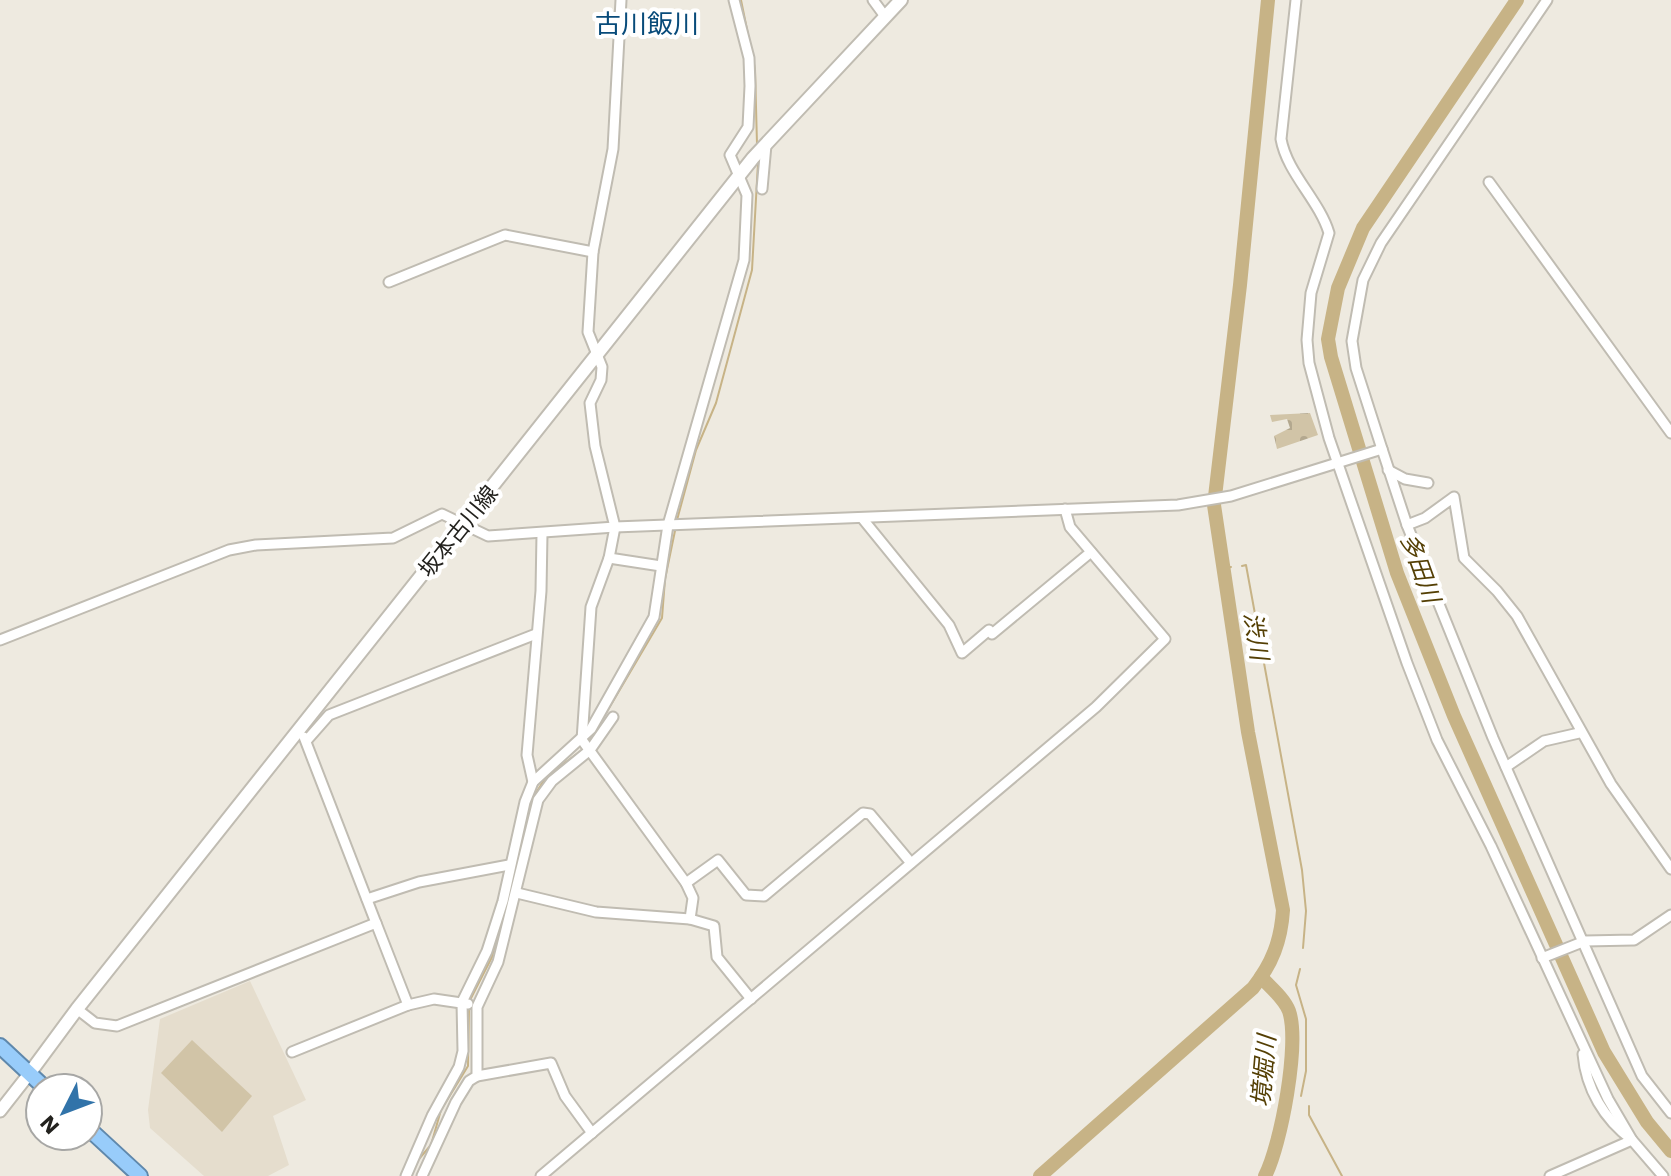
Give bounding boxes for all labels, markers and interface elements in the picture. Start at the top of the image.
district label: 古川飯川 [595,9,699,39]
street label: 坂本古川線 [414,481,503,582]
water label: 多田川 [1395,529,1446,609]
water label: 渋川 [1238,610,1274,665]
water label: 境堀川 [1247,1031,1281,1108]
north arrow [24,1072,104,1152]
text: N [35,1111,64,1139]

